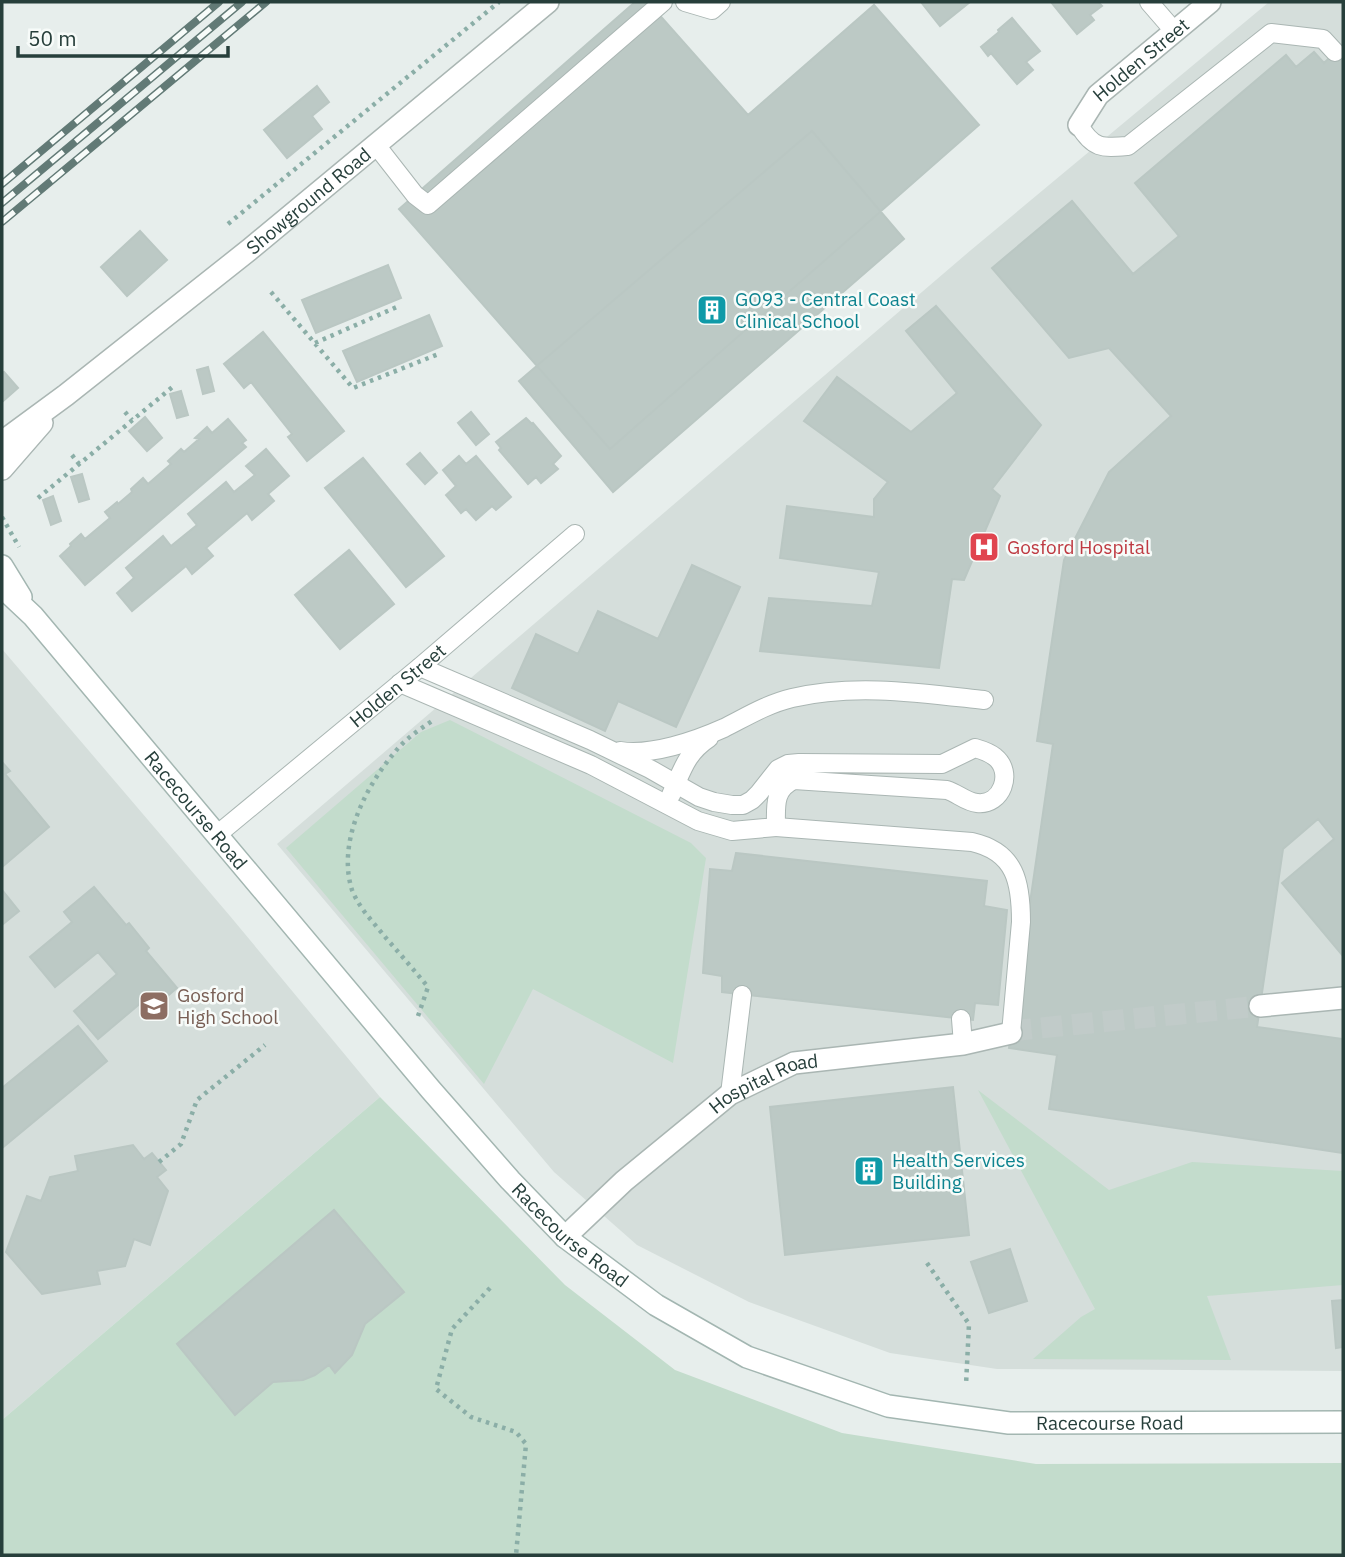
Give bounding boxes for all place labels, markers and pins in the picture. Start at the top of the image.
place label: GO93 - Central Coast Clinical School [735,287,916,333]
building icon: GO93 - Central Coast Clinical School [695,293,729,327]
hospital icon: Gosford Hospital [967,530,1001,564]
place label: Gosford Hospital [1007,535,1150,559]
place label: Gosford High School [177,983,278,1029]
school or university icon: Gosford High School [137,989,171,1023]
place label: Health Services Building [892,1148,1025,1194]
building icon: Health Services Building [852,1154,886,1188]

